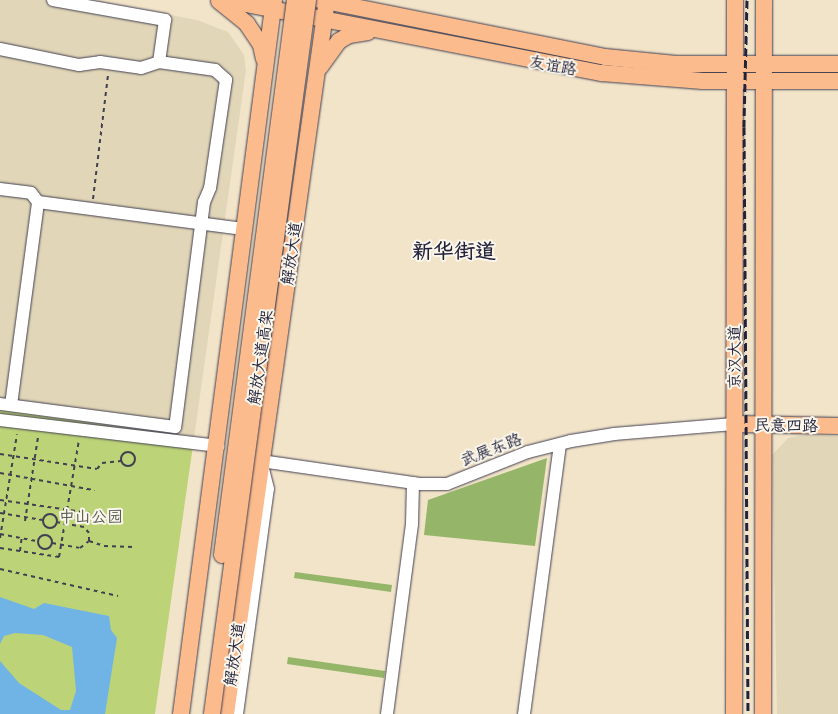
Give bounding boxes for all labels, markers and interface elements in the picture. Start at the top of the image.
street label: 友谊路 [528,51,578,79]
street label: 解放大道 [277,220,305,286]
district label: 新华街道 [412,238,496,264]
street label: 解放大道高架 [244,308,276,406]
street label: 京汉大道 [724,325,744,389]
street label: 民意四路 [754,415,818,435]
street label: 武展东路 [458,429,524,469]
park label: 中山公园 [59,506,123,526]
street label: 解放大道 [220,621,248,687]

